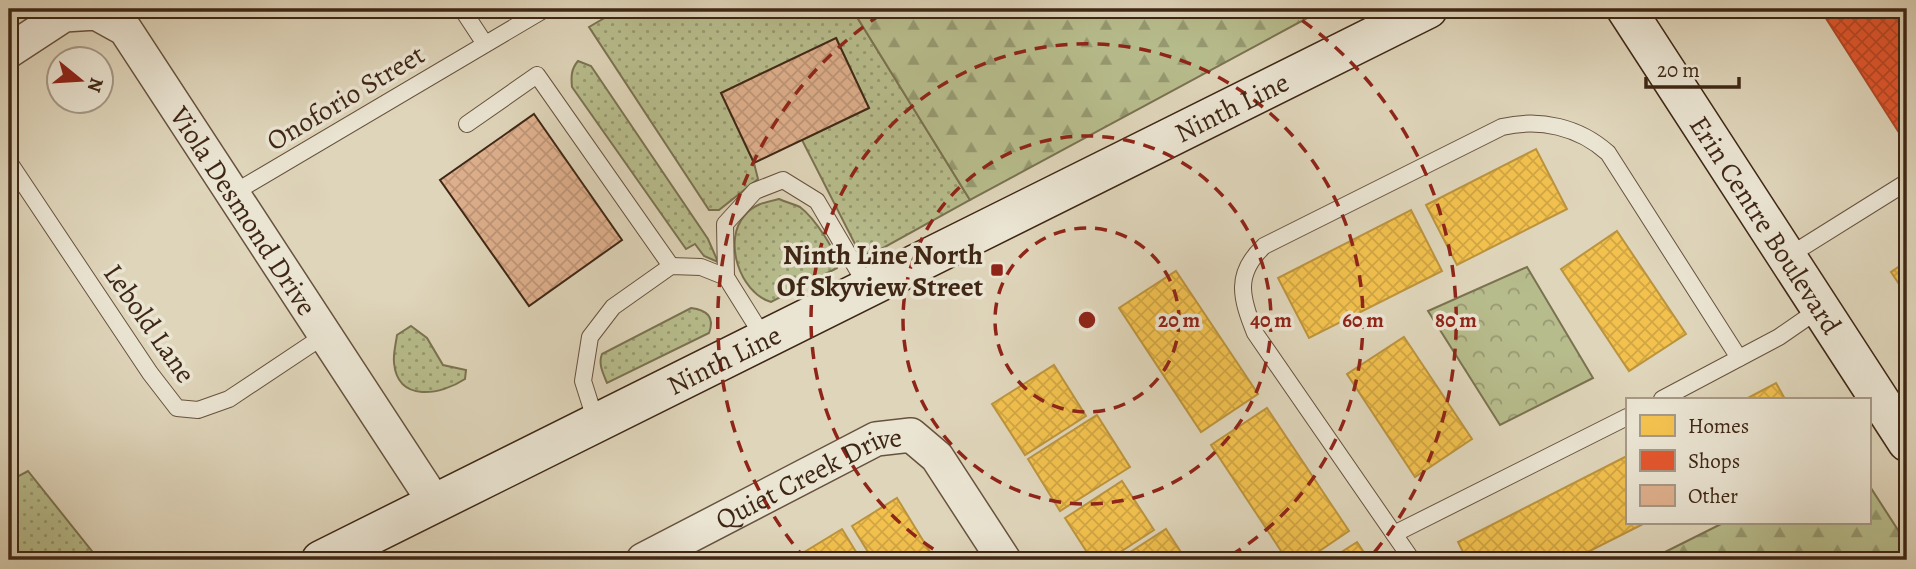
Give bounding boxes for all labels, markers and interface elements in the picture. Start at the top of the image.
street label: Onoforio Street [259,36,432,160]
north arrow [46,46,116,116]
scale bar [1646,46,1739,90]
text: 20 m [1657,56,1700,84]
street label: Ninth Line [1168,63,1295,152]
text: N [81,74,110,96]
street label: Viola Desmond Drive [160,98,325,323]
street label: Erin Centre Boulevard [1680,108,1851,343]
place label: Ninth Line North Of Skyview Street [777,236,983,306]
street label: Lebold Lane [94,256,204,391]
marker: Ninth Line North Of Skyview Street [989,262,1005,278]
text: 20 m [1158,306,1200,334]
text: 40 m [1250,306,1292,334]
text: 60 m [1342,306,1384,334]
text: 80 m [1435,306,1477,334]
centre of rings [1075,308,1099,332]
street label: Ninth Line [661,316,788,405]
legend [1626,398,1870,524]
text: Homes [1688,412,1749,440]
street label: Quiet Creek Drive [709,418,904,539]
text: Shops [1688,447,1740,475]
text: Other [1688,482,1738,510]

